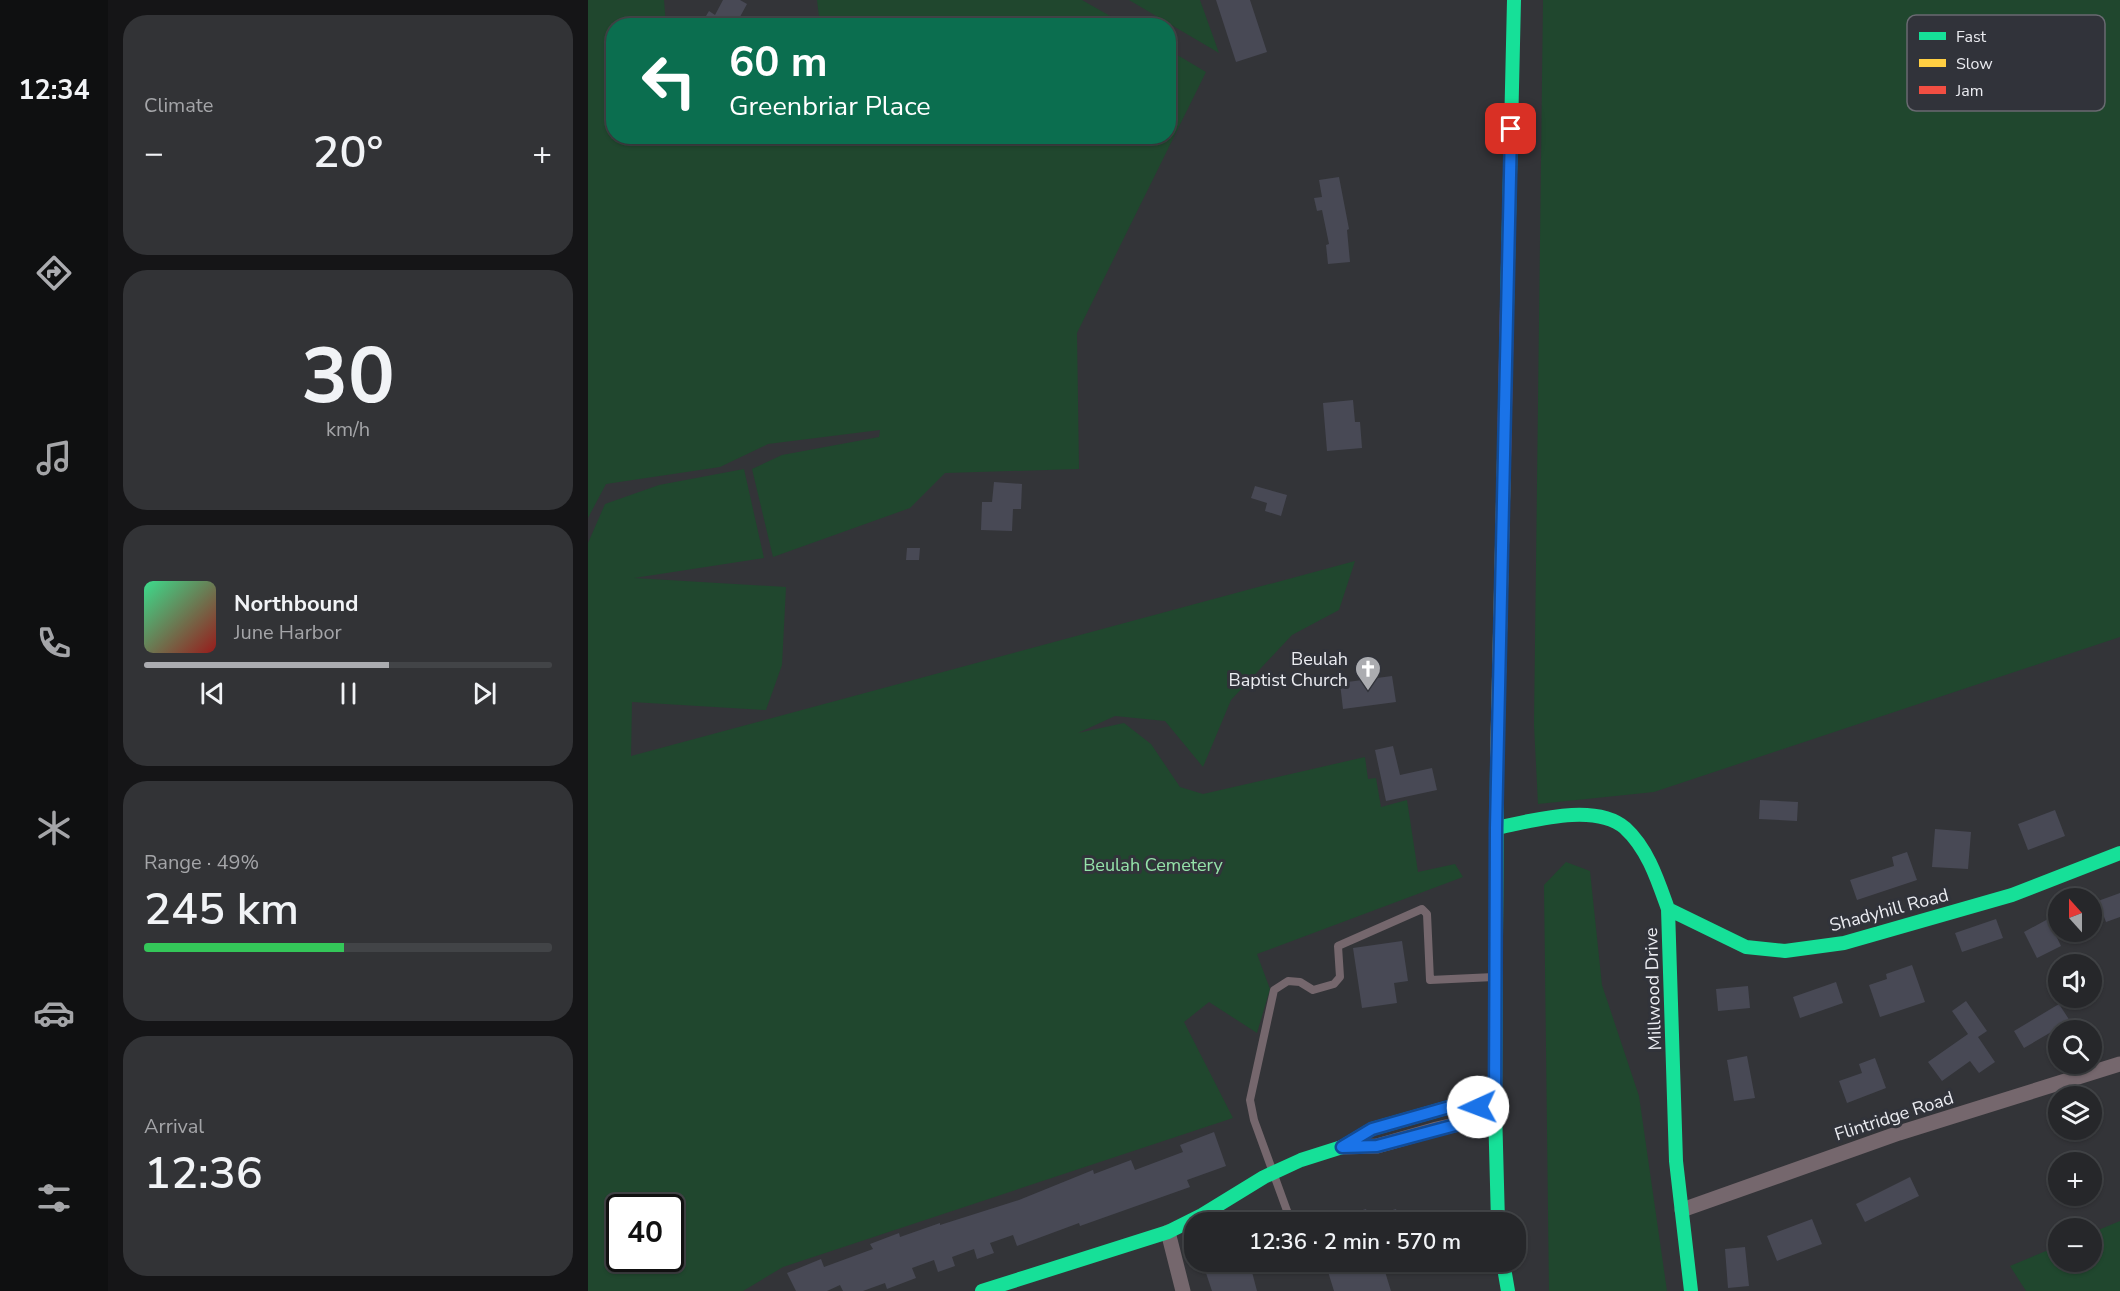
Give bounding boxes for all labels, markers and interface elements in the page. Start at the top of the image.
legend [1907,15,2105,111]
text: Fast [1956,26,1987,48]
text: 60 m [729,34,828,91]
icon: left [630,42,708,120]
text: Slow [1956,53,1993,75]
text: 12:34 [18,72,90,109]
text: Jam [1955,80,1983,102]
text: Greenbriar Place [729,88,931,125]
text: Climate [144,92,213,119]
pin [1485,103,1536,154]
icon: arrive [1494,112,1527,145]
text: 20° [313,122,383,183]
text: − [144,131,164,176]
text: + [532,131,552,176]
icon: directions [33,252,75,294]
text: 30 [301,323,395,430]
text: km/h [326,416,370,443]
icon: music [33,437,75,479]
text: Northbound [234,589,358,619]
text: June Harbor [234,619,342,646]
icon: phone [33,622,75,664]
place label: Beulah Baptist Church [1229,647,1348,692]
church icon: Beulah Baptist Church [1353,654,1383,692]
icon: previous [196,677,229,710]
icon: pause [332,677,365,710]
icon: next [468,677,501,710]
icon: climate [33,807,75,849]
text: Range · 49% [144,849,259,876]
park label: Beulah Cemetery [1083,853,1224,877]
text: 245 km [144,879,299,940]
street label: Shadyhill Road [1827,883,1951,937]
north arrow [2048,888,2102,942]
map controls [2048,888,2102,1272]
street label: Millwood Drive [1639,927,1667,1051]
button: sound [2048,954,2102,1008]
icon: car [33,992,75,1034]
button: search [2048,1020,2102,1074]
position arrow [1446,1075,1510,1139]
street label: Flintridge Road [1831,1085,1957,1147]
button: layers [2048,1086,2102,1140]
text: Arrival [144,1113,204,1140]
text: 12:36 [144,1143,263,1204]
button: + [2048,1152,2102,1206]
icon: filters [33,1177,75,1219]
speed limit sign: 40 [606,1194,684,1272]
button: − [2048,1218,2102,1272]
text: 12:36 · 2 min · 570 m [1249,1227,1461,1257]

